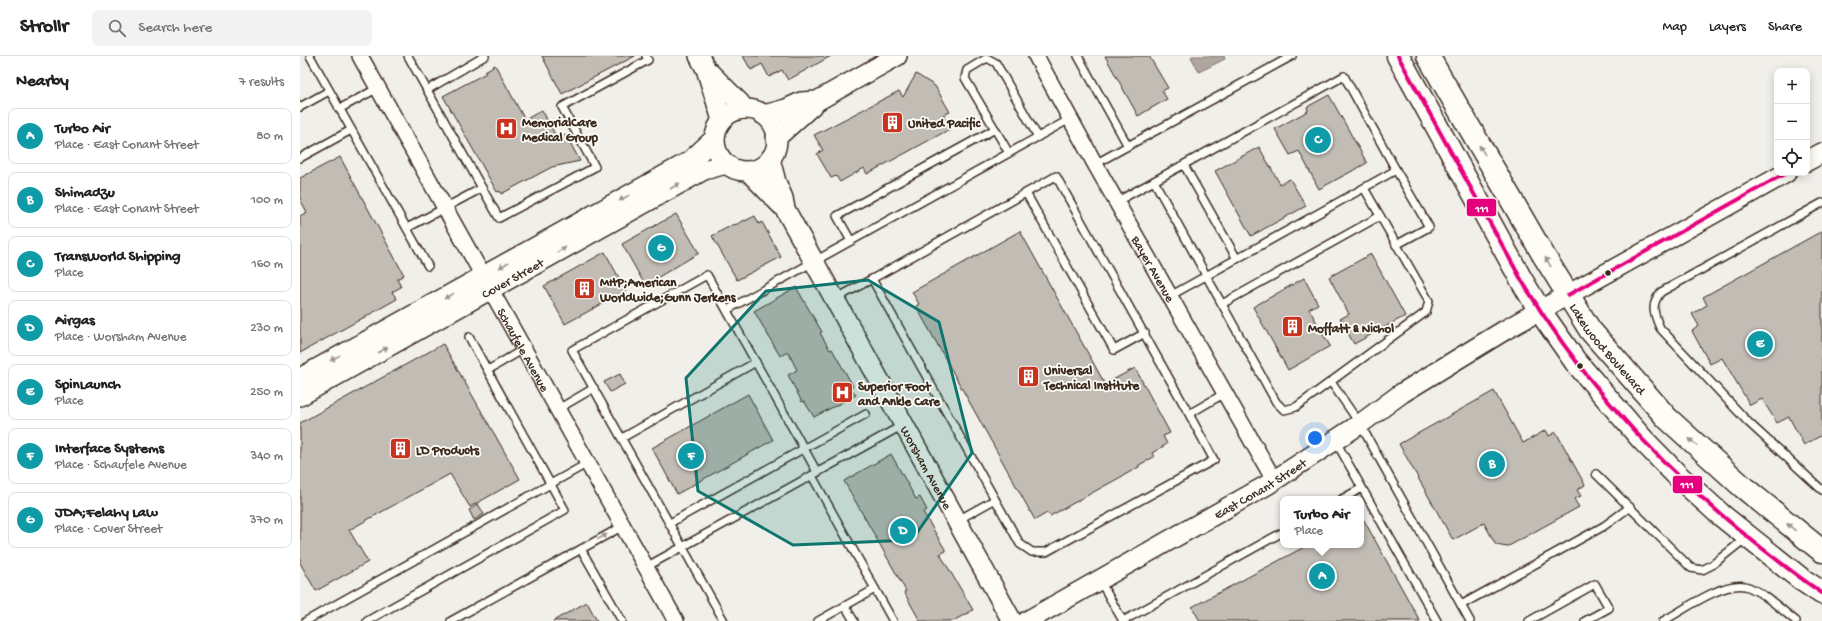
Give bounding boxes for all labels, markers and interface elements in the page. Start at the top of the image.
search box [92,10,372,46]
text: Strollr [20,16,68,39]
icon: search [106,17,128,39]
text: Search here [138,19,212,37]
text: Map [1663,19,1687,36]
text: Layers [1709,19,1746,36]
text: Share [1768,19,1802,36]
map controls [1774,68,1810,176]
button: + [1774,68,1810,104]
text: Nearby [16,72,69,92]
text: 7 results [239,75,284,90]
button: − [1774,104,1810,140]
building icon: United Pacific [880,109,906,135]
hospital icon: MemorialCare Medical Group [493,115,519,141]
place label: MemorialCare Medical Group [522,116,598,147]
place label: United Pacific [908,116,982,132]
text: Turbo Air [55,120,110,138]
pin: C [1305,125,1331,155]
text: A [26,129,34,144]
text: 80 m [256,129,283,144]
text: Place · East Conant Street [55,138,199,153]
button: locate [1774,140,1810,176]
one-way arrow [1479,144,1486,156]
one-way arrow [669,183,680,190]
text: Shimadzu [55,184,115,202]
text: B [27,193,33,208]
text: 100 m [251,193,283,208]
one-way arrow [618,195,630,201]
line badge: 111 [1466,198,1497,217]
text: Place · East Conant Street [55,202,199,217]
text: 111 [1474,204,1489,216]
pin: G [648,233,674,263]
street label: Bayer Avenue [1127,233,1177,306]
one-way arrow [556,247,567,254]
text: TransWorld Shipping [55,248,181,266]
street label: Cover Street [480,255,548,303]
one-way arrow [1544,256,1551,268]
text: C [26,257,34,272]
text: 160 m [251,257,283,272]
one-way arrow [498,262,510,269]
text: Place [55,266,83,281]
unlabelled marker [1603,268,1613,278]
building icon: MHP;American Worldwide;Gunn Jerkens [572,275,598,301]
place label: MHP;American Worldwide;Gunn Jerkens [599,276,737,306]
one-way arrow [443,292,455,299]
street label: Lakewood Boulevard [1565,301,1649,399]
street label: Schaufele Avenue [493,306,551,395]
text: Airgas [55,312,95,330]
building icon: Moffatt & Nichol [1279,314,1305,340]
text: D [26,321,34,336]
text: 230 m [250,321,283,336]
place label: Moffatt & Nichol [1308,321,1394,337]
pin: E [1747,329,1773,359]
text: Place · Worsham Avenue [55,330,186,345]
one-way arrow [377,347,389,353]
one-way arrow [329,355,341,362]
unlabelled marker [1575,361,1585,371]
building icon: Universal Technical Institute [1015,363,1041,389]
place label: Universal Technical Institute [1043,364,1141,394]
text: SpinLaunch [55,376,121,394]
hospital icon: Superior Foot and Ankle Care [829,379,855,405]
place label: Superior Foot and Ankle Care [857,380,941,410]
text: E [26,385,34,400]
text: 250 m [250,385,283,400]
text: Place [55,394,83,409]
street label: Worsham Avenue [896,424,954,513]
your location [1305,428,1325,448]
building icon: LD Products [388,436,414,462]
one-way arrow [1688,437,1698,447]
text: Interface Systems [55,440,164,458]
pin: F [678,441,704,471]
place label: LD Products [416,444,480,459]
text: F [27,449,33,464]
text: 340 m [250,449,283,464]
pin: B [1479,449,1505,479]
street label: East Conant Street [1212,455,1311,523]
text: Place · Schaufele Avenue [55,458,187,473]
line badge: 111 [1672,475,1703,494]
text: 111 [1679,480,1694,492]
popup [1280,496,1364,548]
text: JDA;Felahy Law [55,504,158,522]
text: Turbo Air [1295,506,1349,524]
text: G [26,513,34,528]
text: 370 m [250,513,283,528]
pin: D [890,516,916,546]
text: Place · Cover Street [55,522,162,537]
one-way arrow [1786,523,1797,532]
text: Place [1295,524,1323,539]
one-way arrow [596,534,608,541]
pin: A [1309,561,1335,591]

